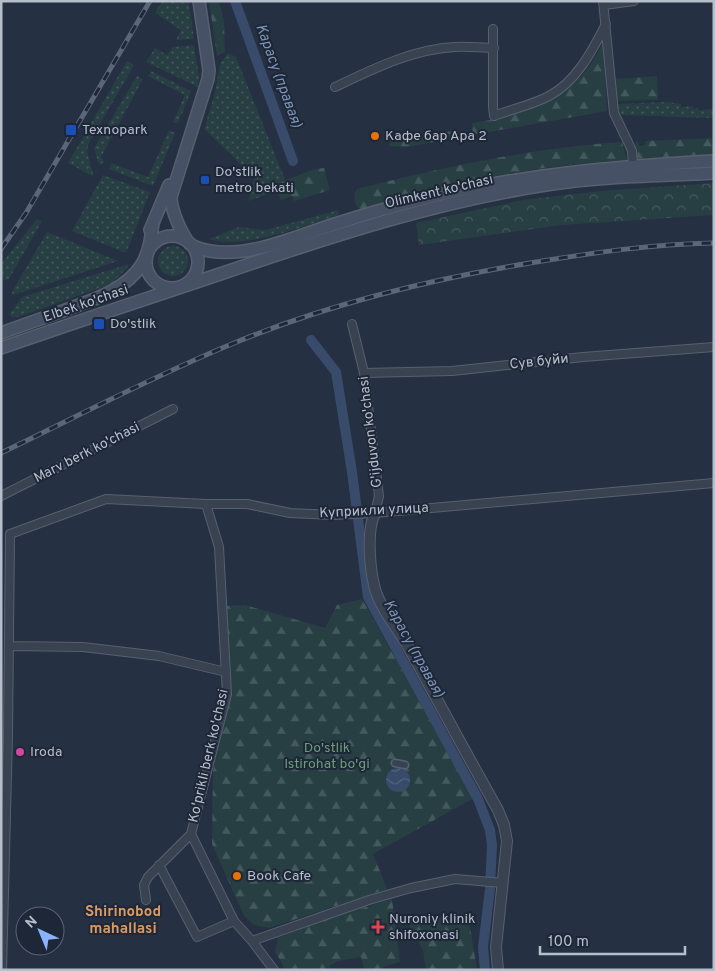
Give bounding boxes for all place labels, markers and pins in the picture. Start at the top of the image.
place label: Texnopark [82,122,148,139]
marker: Texnopark [64,123,78,137]
place label: Кафе бар Ара 2 [385,128,487,145]
marker: Кафе бар Ара 2 [369,130,381,142]
place label: Do'stlik metro bekati [215,164,294,197]
marker: Do'stlik metro bekati [199,174,211,186]
place label: Do'stlik [110,316,156,333]
marker: Do'stlik [92,317,106,331]
place label: Iroda [30,744,62,761]
marker: Iroda [14,746,26,758]
place label: Book Cafe [247,868,311,885]
marker: Book Cafe [231,870,243,882]
place label: Nuroniy klinik shifoxonasi [389,911,475,944]
marker: Nuroniy klinik shifoxonasi [371,920,385,934]

